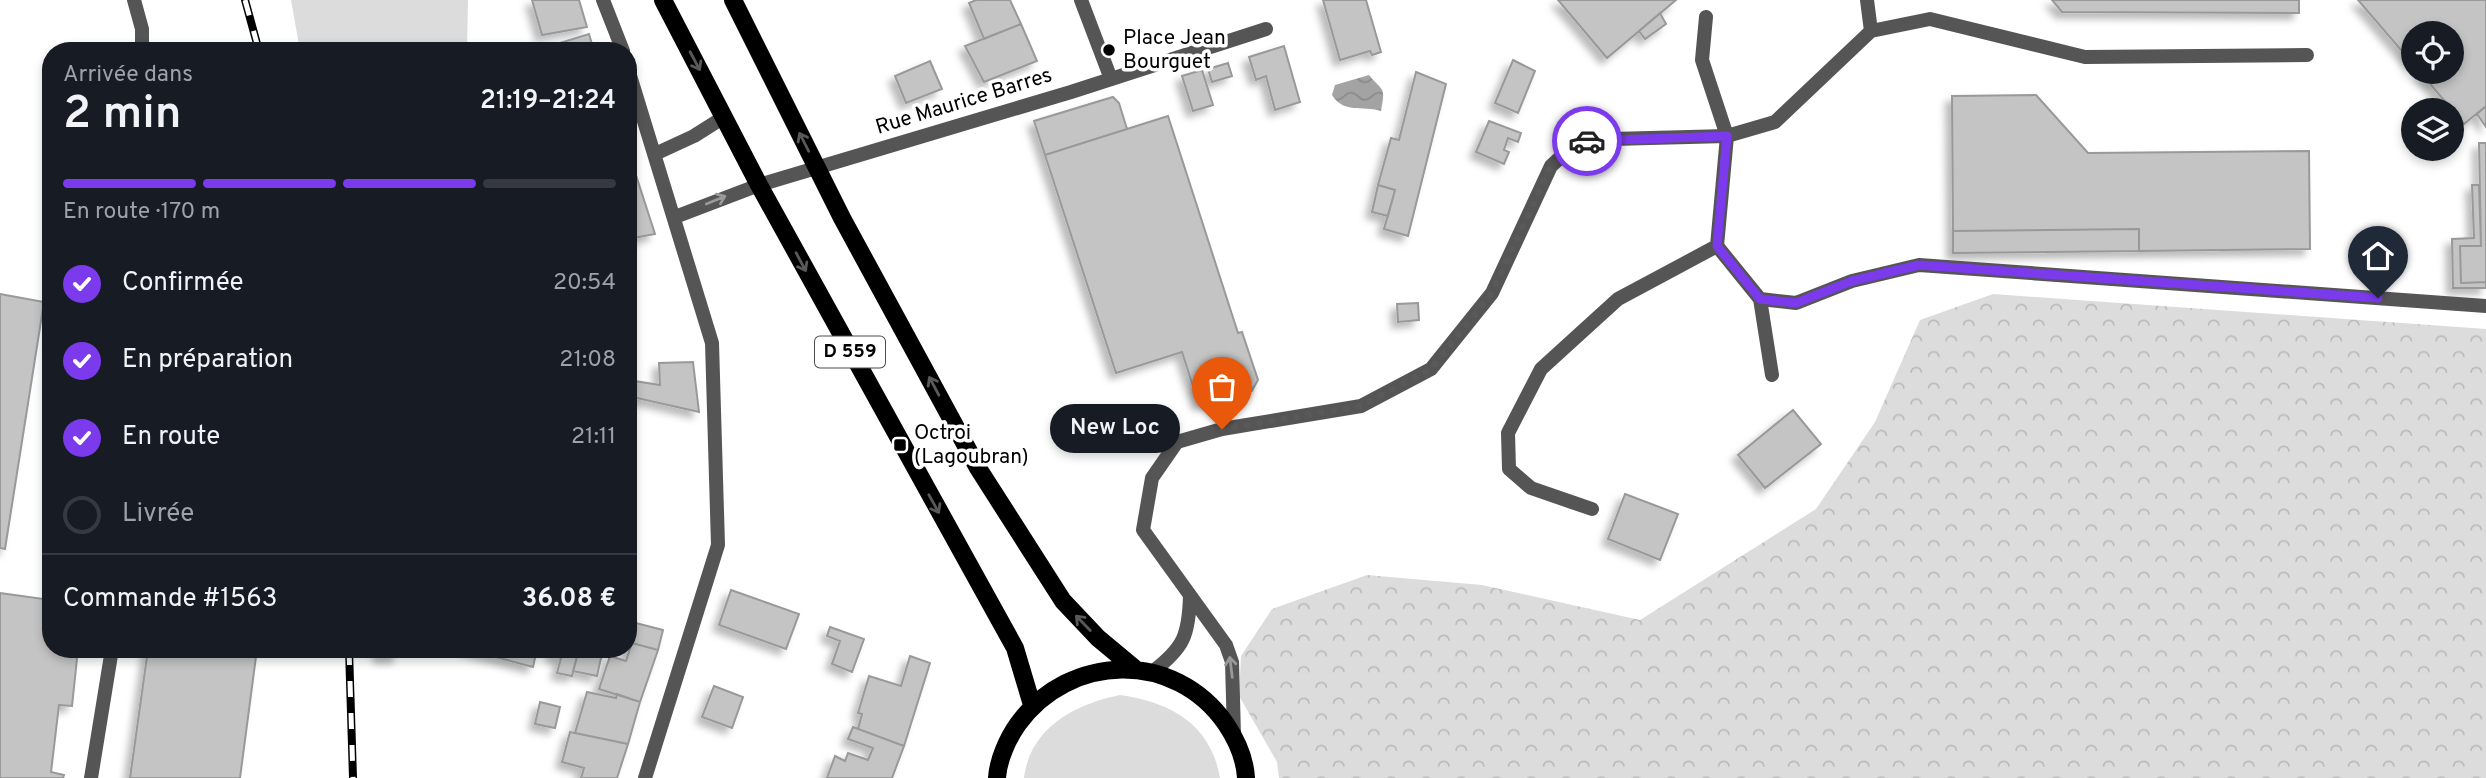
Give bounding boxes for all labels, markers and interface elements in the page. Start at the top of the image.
map controls [2401,21,2464,161]
button: locate [2401,21,2464,84]
place label: Place Jean Bourguet [1123,25,1226,76]
marker: Place Jean Bourguet [1101,42,1117,58]
one-way arrow [688,50,702,70]
text: Arrivée dans [63,61,193,90]
street label: Rue Maurice Barres [872,62,1056,142]
text: 21:19–21:24 [480,85,616,118]
text: 2 min [63,86,182,145]
button: layers [2401,98,2464,161]
courier [1552,106,1622,176]
icon: car [1568,122,1606,160]
one-way arrow [796,132,810,153]
one-way arrow [705,192,727,205]
text: En route · 170 m [63,198,220,227]
pin [2348,226,2408,298]
icon: home [2359,237,2397,275]
one-way arrow [795,251,808,272]
icon: check [63,265,101,303]
text: Confirmée [122,267,244,300]
text: 20:54 [553,269,616,298]
road number: D 559 [815,336,885,368]
icon: check [63,342,101,380]
text: En préparation [122,344,293,377]
text: 21:08 [559,346,616,375]
pin [1192,357,1252,429]
icon: bag [1203,368,1241,406]
one-way arrow [927,377,941,397]
callout: New Loc [1050,404,1180,453]
text: New Loc [1070,414,1160,443]
icon: check [63,419,101,457]
place label: Octroi (Lagoubran) [914,420,1029,471]
text: En route [122,421,220,454]
text: 21:11 [571,423,616,452]
marker: Octroi (Lagoubran) [892,437,908,453]
one-way arrow [927,494,941,514]
text: Livrée [122,498,194,531]
text: Commande #1563 [63,583,277,616]
text: 36.08 € [522,583,616,616]
one-way arrow [1075,615,1092,632]
one-way arrow [1224,656,1237,679]

